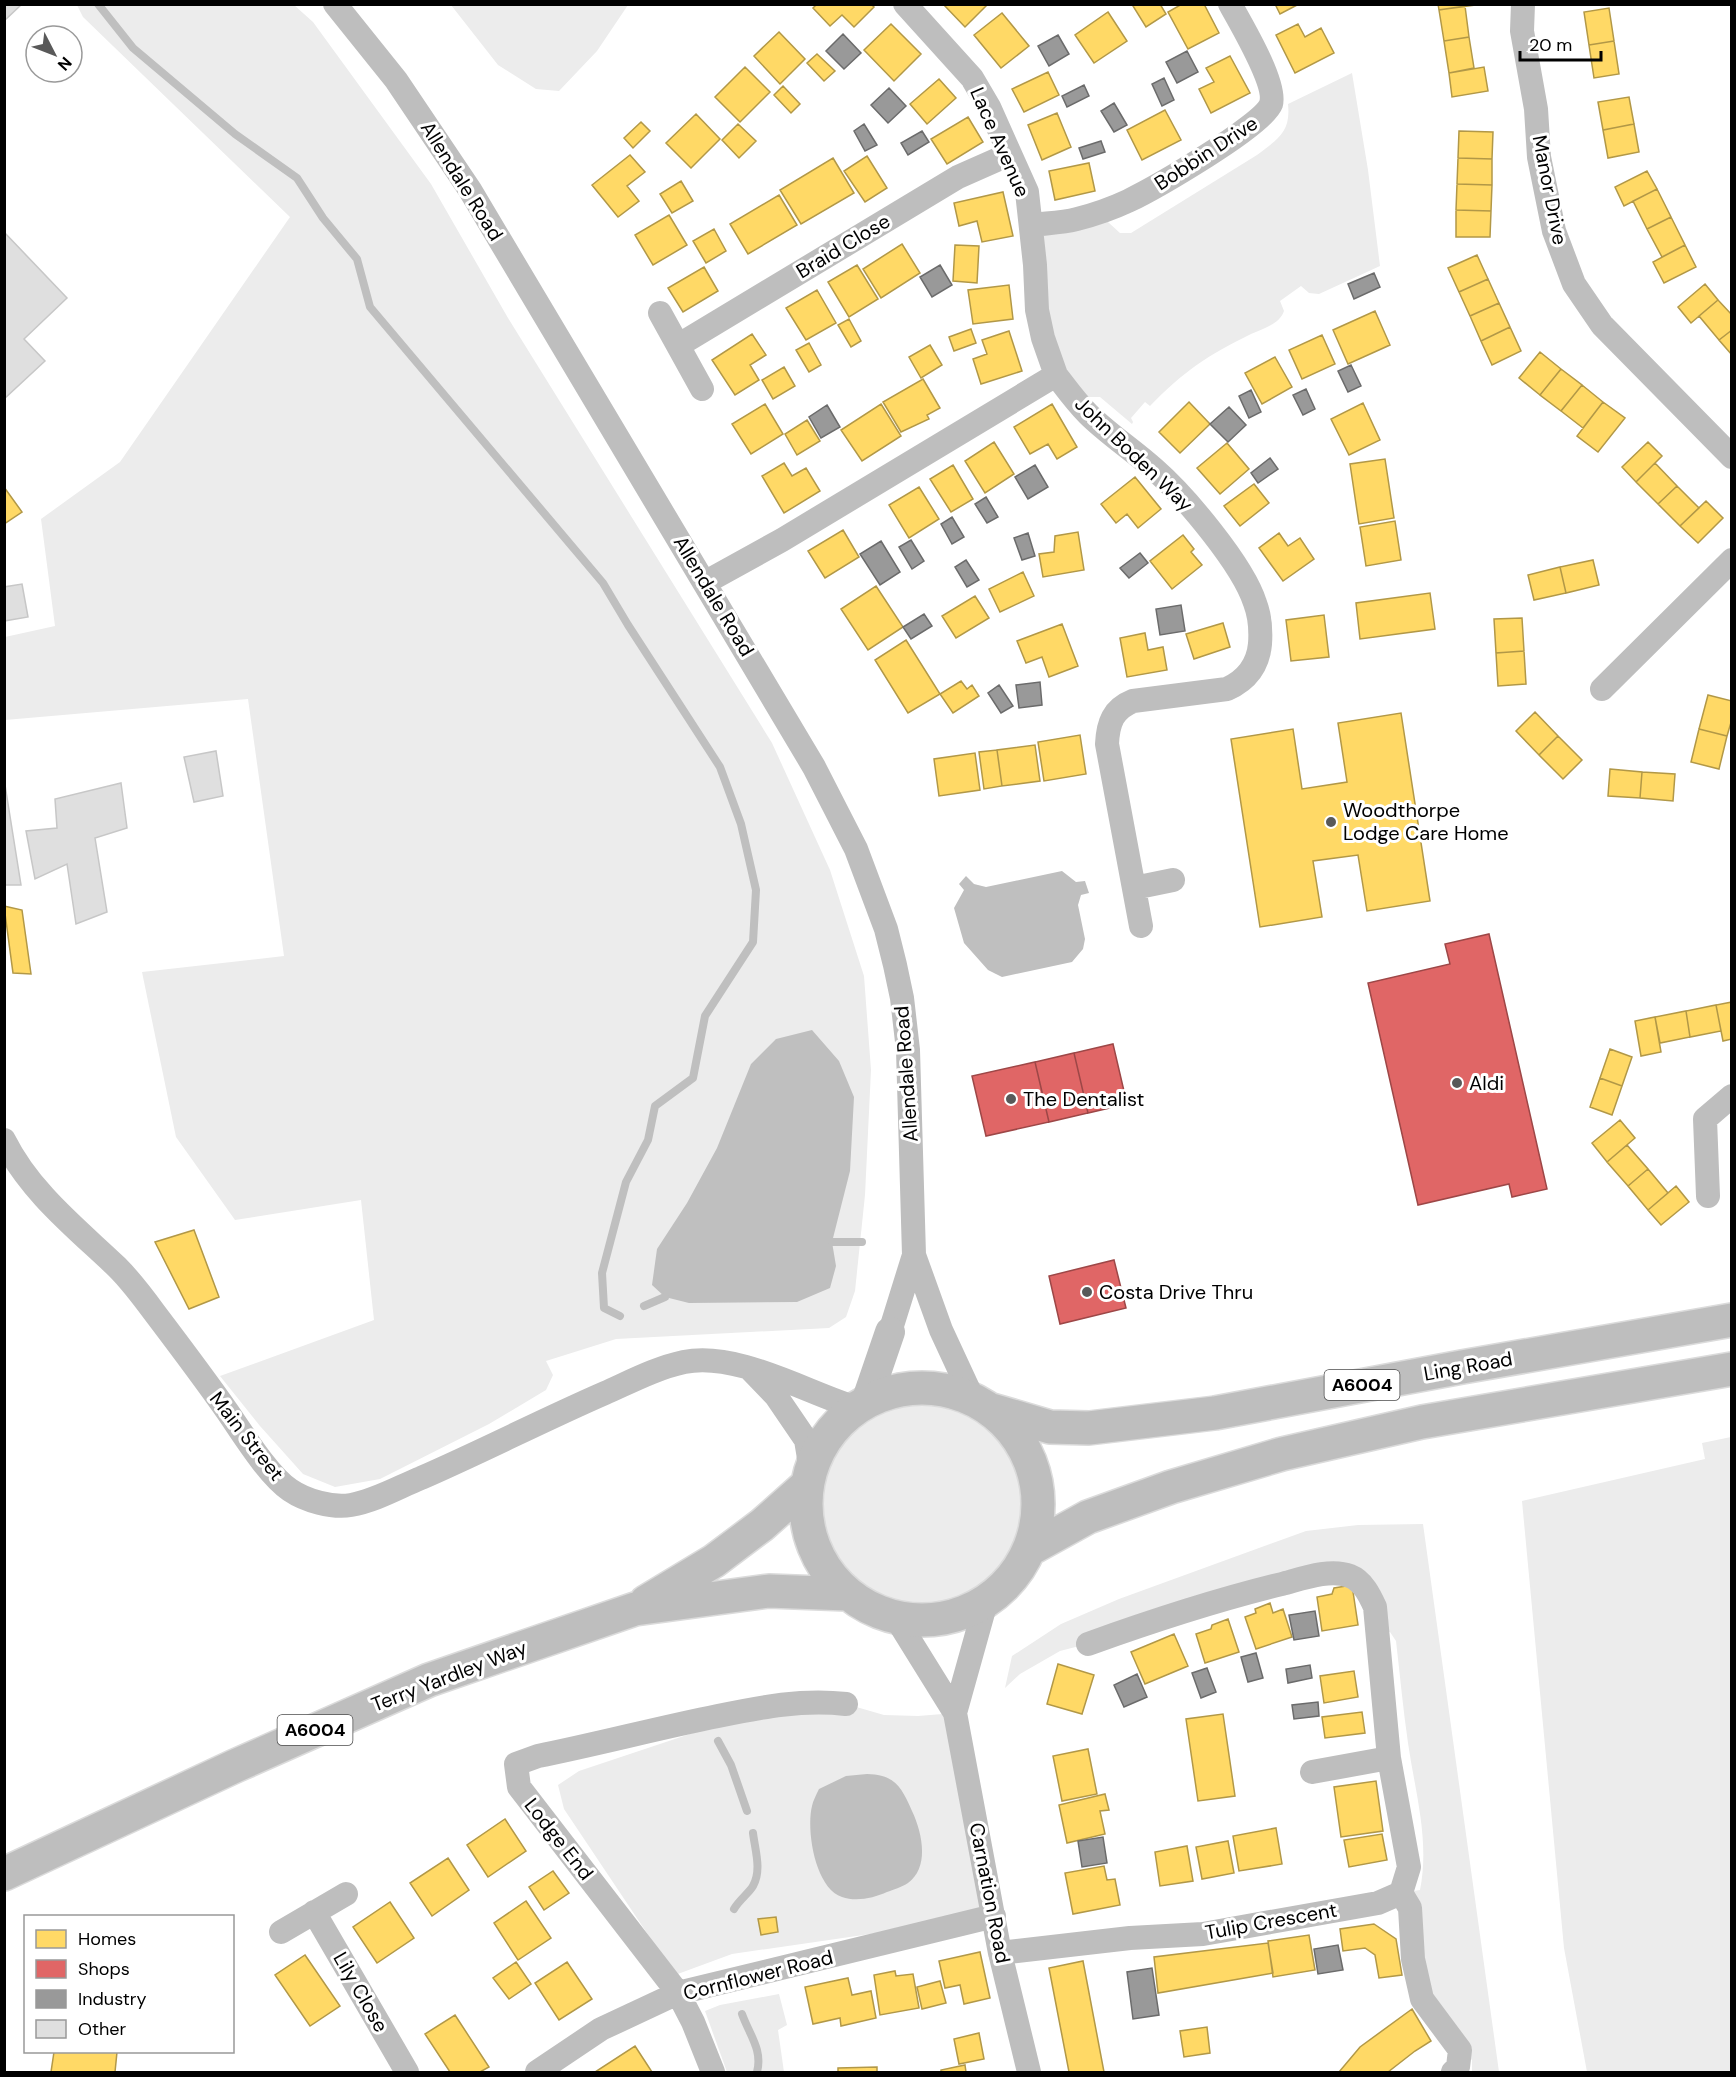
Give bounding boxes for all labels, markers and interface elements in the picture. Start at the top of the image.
north arrow [24,24,84,84]
scale bar [1520,24,1601,62]
text: 20 m [1529,33,1572,57]
text: N [53,52,76,75]
street label: Lace Avenue [964,83,1036,201]
street label: Bobbin Drive [1149,110,1263,196]
street label: Allendale Road [415,116,509,246]
street label: Manor Drive [1527,133,1573,247]
street label: Braid Close [791,208,895,284]
street label: John Boden Way [1069,391,1199,517]
street label: Allendale Road [668,531,760,661]
place label: Woodthorpe Lodge Care Home [1343,797,1509,846]
marker: Woodthorpe Lodge Care Home [1324,815,1338,829]
street label: Allendale Road [888,1005,924,1143]
place label: Aldi [1469,1070,1504,1096]
marker: Aldi [1450,1076,1464,1090]
place label: The Dentalist [1023,1086,1145,1112]
marker: The Dentalist [1004,1092,1018,1106]
place label: Costa Drive Thru [1099,1279,1253,1305]
marker: Costa Drive Thru [1080,1285,1094,1299]
street label: Ling Road [1421,1345,1515,1387]
road number: A6004 [1324,1370,1400,1400]
street label: Main Street [204,1386,290,1486]
street label: Terry Yardley Way [368,1634,530,1718]
road number: A6004 [278,1715,352,1745]
street label: Lodge End [519,1793,599,1885]
street label: Carnation Road [964,1821,1016,1965]
street label: Tulip Crescent [1203,1897,1339,1945]
legend [24,1915,234,2053]
text: Homes [78,1927,136,1951]
street label: Cornflower Road [680,1944,836,2006]
street label: Lily Close [328,1947,394,2037]
text: Shops [78,1957,130,1981]
text: Industry [78,1987,147,2011]
text: Other [78,2017,127,2041]

